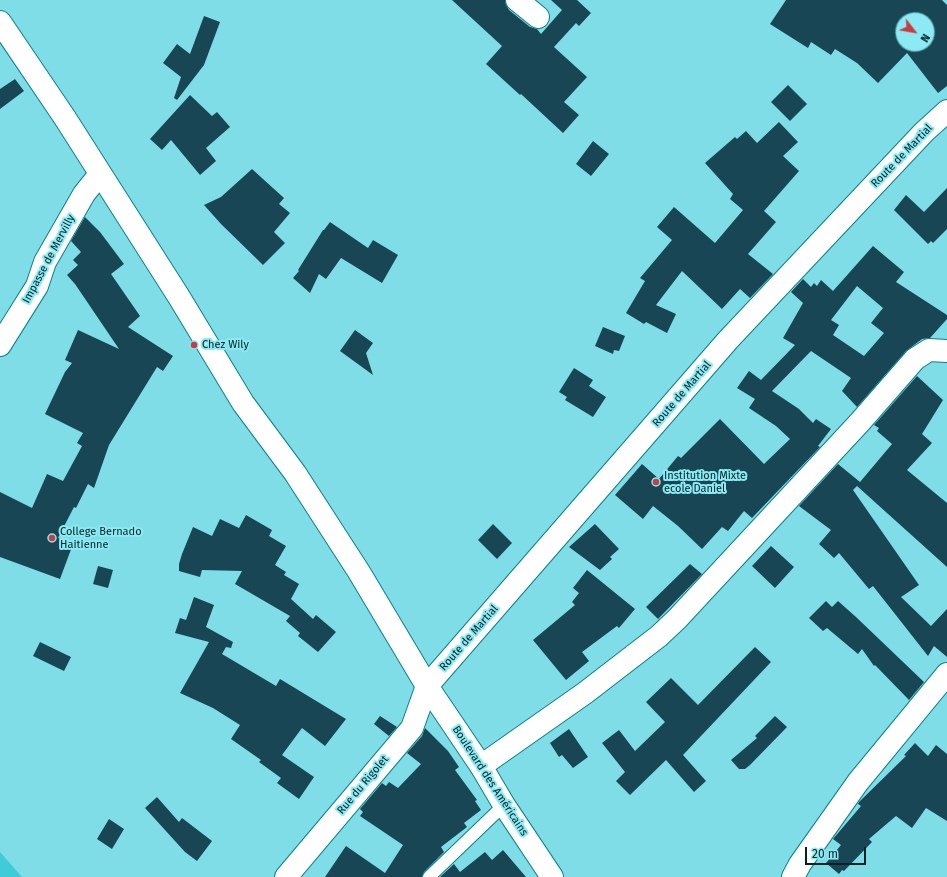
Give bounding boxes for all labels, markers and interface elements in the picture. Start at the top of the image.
north arrow [895,12,935,52]
text: N [917,31,932,44]
street label: Route de Martial [869,122,935,190]
street label: Impasse de Mervilly [20,212,78,306]
place label: Chez Wily [202,338,249,352]
marker: Chez Wily [189,340,199,350]
street label: Route de Martial [650,359,714,429]
place label: Institution Mixte ecole Daniel [664,469,746,495]
marker: Institution Mixte ecole Daniel [651,477,661,487]
place label: College Bernado Haitienne [60,525,142,551]
marker: College Bernado Haitienne [47,533,57,543]
street label: Route de Martial [437,603,501,673]
street label: Boulevard des Américains [449,723,531,839]
street label: Rue du Rigolet [335,753,391,817]
scale bar [807,839,868,865]
text: 20 m [812,847,838,861]

